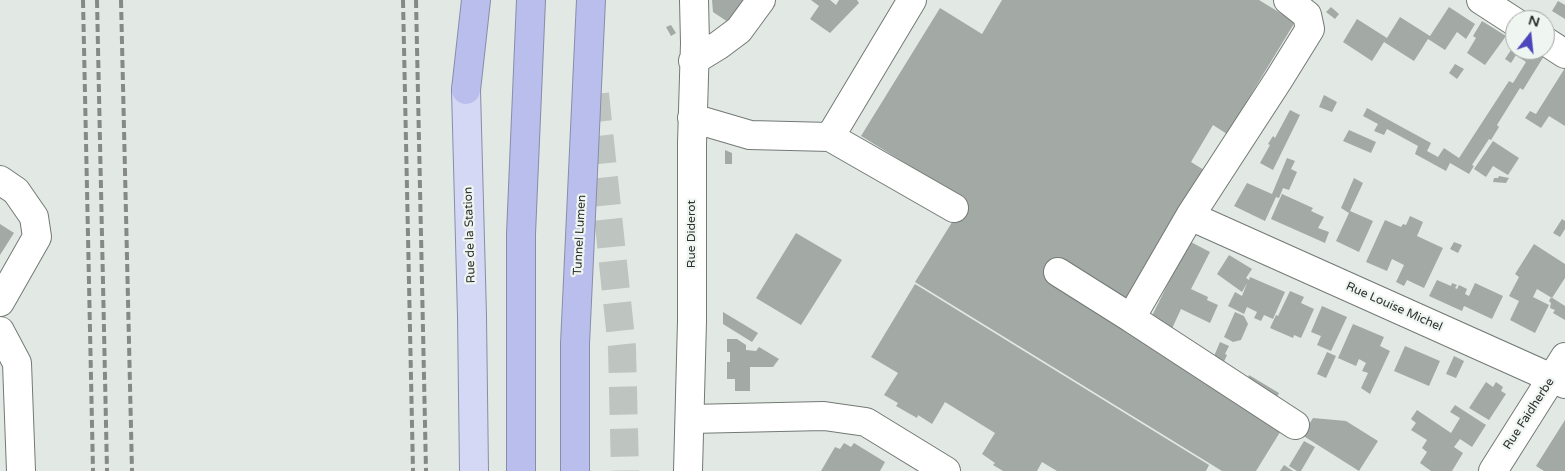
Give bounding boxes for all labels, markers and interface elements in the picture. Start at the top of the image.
north arrow [1505,10,1555,60]
text: N [1526,11,1542,31]
street label: Rue de la Station [461,186,479,284]
street label: Tunnel Lumen [571,194,589,276]
street label: Rue Diderot [685,200,699,268]
street label: Rue Louise Michel [1344,279,1444,335]
street label: Rue Faidherbe [1500,375,1558,453]

